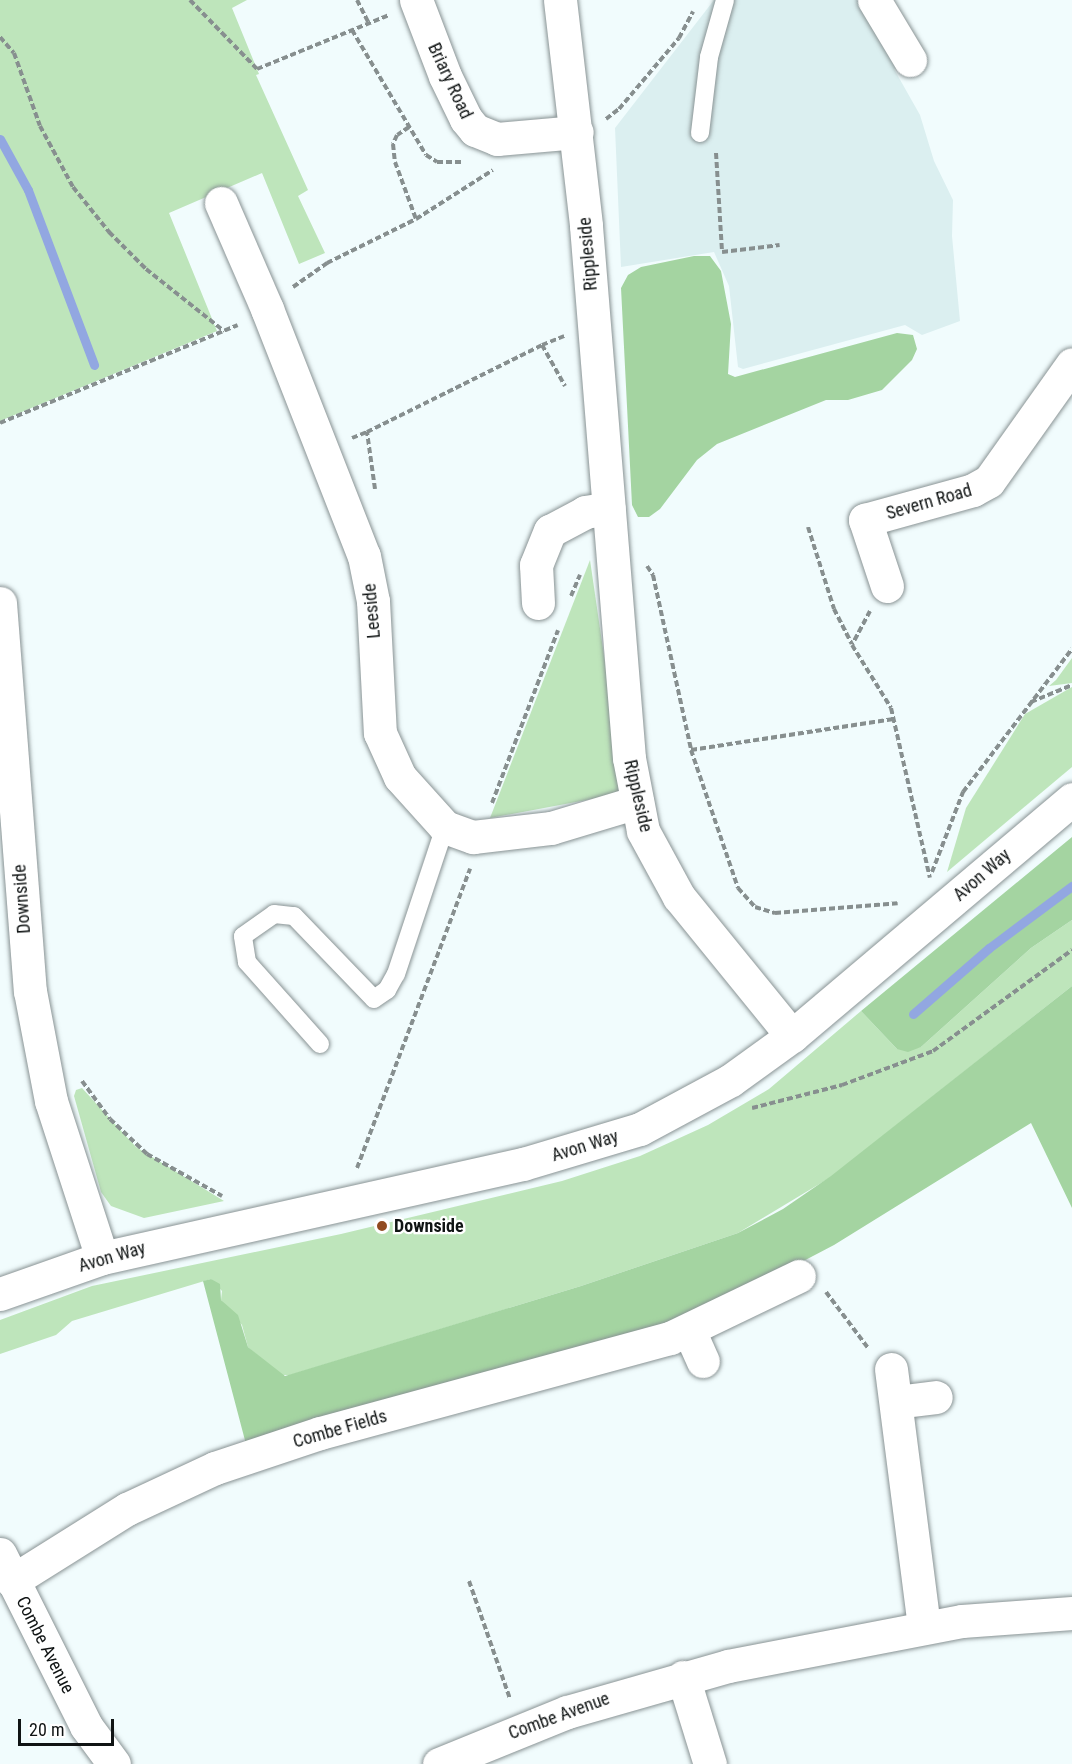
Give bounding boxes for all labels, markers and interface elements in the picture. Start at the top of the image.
street label: Briary Road [423,40,477,122]
street label: Rippleside [574,216,602,292]
street label: Severn Road [884,479,974,525]
street label: Leeside [359,583,385,639]
street label: Rippleside [619,758,657,834]
street label: Avon Way [949,844,1015,906]
street label: Downside [9,864,35,934]
street label: Avon Way [549,1126,621,1166]
place label: Downside [394,1215,464,1237]
marker: Downside [375,1219,389,1233]
street label: Avon Way [76,1237,148,1277]
street label: Combe Fields [291,1405,389,1453]
street label: Combe Avenue [11,1593,79,1697]
street label: Combe Avenue [505,1688,613,1744]
scale bar [21,1707,117,1745]
text: 20 m [29,1719,64,1740]

